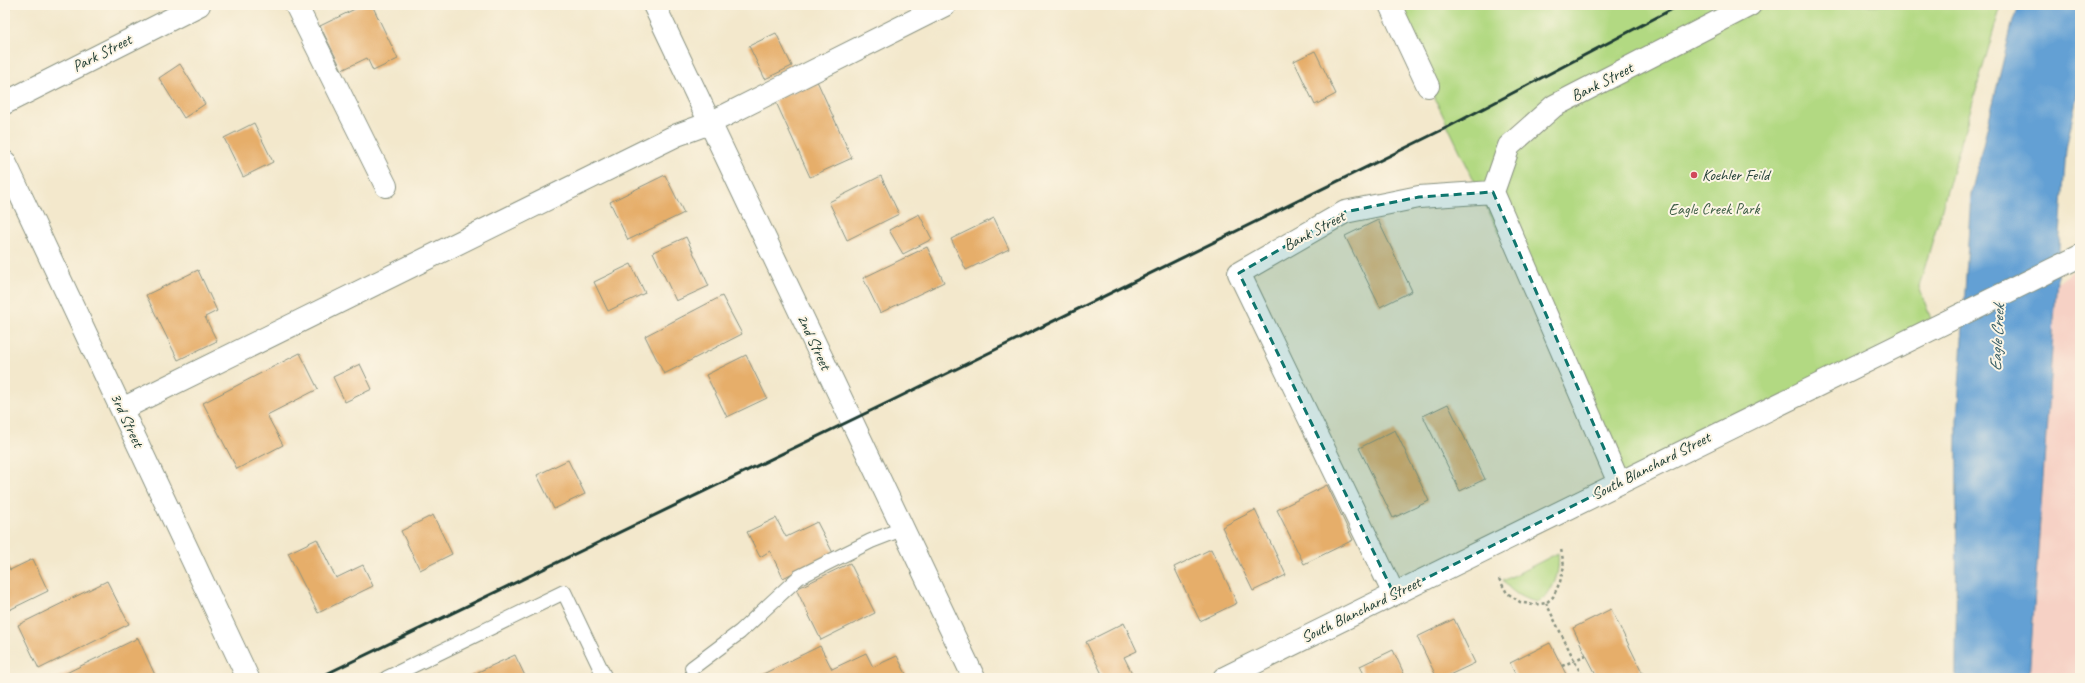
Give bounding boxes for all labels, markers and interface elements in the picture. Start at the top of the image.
street label: Park Street [69,29,136,76]
street label: Bank Street [1568,57,1638,106]
place label: Koehler Feild [1702,165,1772,185]
marker: Koehler Feild [1689,170,1699,180]
park label: Eagle Creek Park [1669,199,1761,219]
street label: Bank Street [1280,206,1350,256]
water label: Eagle Creek [1985,302,2009,372]
street label: 2nd Street [792,311,836,375]
street label: 3rd Street [106,390,149,452]
street label: South Blanchard Street [1588,427,1715,505]
street label: South Blanchard Street [1298,572,1426,648]

